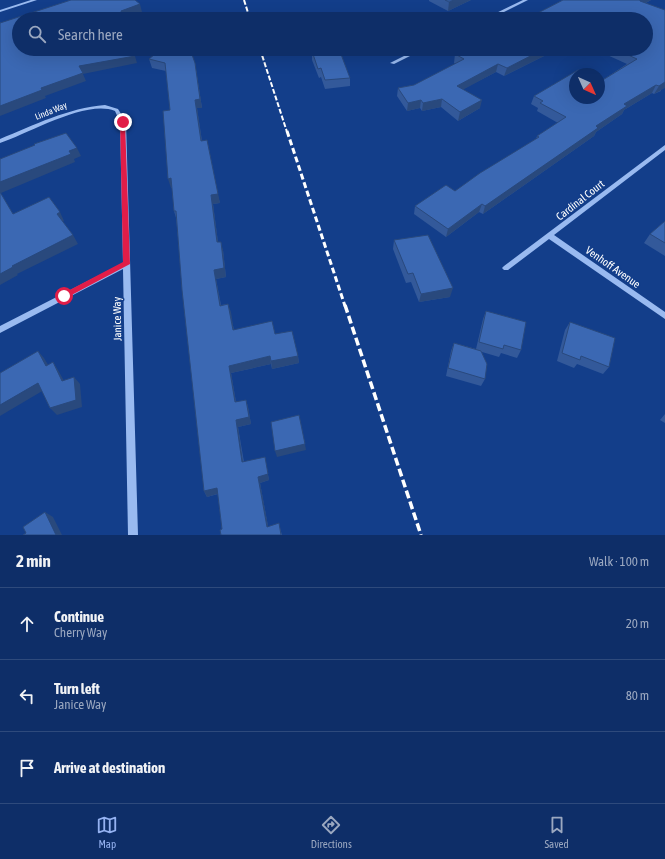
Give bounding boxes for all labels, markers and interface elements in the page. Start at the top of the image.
search box [12,12,653,56]
icon: search [26,23,48,45]
text: Search here [58,26,123,43]
north arrow [569,68,605,104]
street label: Linda Way [33,100,69,122]
route end [114,113,132,131]
street label: Cardinal Court [554,178,606,222]
street label: Venhoff Avenue [583,244,643,290]
route start [55,287,73,305]
street label: Janice Way [111,296,123,341]
text: 2 min [16,551,51,571]
text: Walk · 100 m [589,554,649,569]
text: Continue [54,608,104,625]
icon: ahead [16,613,38,635]
text: 20 m [626,616,649,631]
text: Cherry Way [54,625,107,640]
text: Turn left [54,680,100,697]
icon: left [16,685,38,707]
text: 80 m [626,688,649,703]
text: Janice Way [54,697,106,712]
icon: arrive [16,757,38,779]
text: Arrive at destination [54,759,165,776]
tab: Map [96,814,118,850]
tab: Directions [311,814,352,850]
tab: Saved [544,814,569,850]

